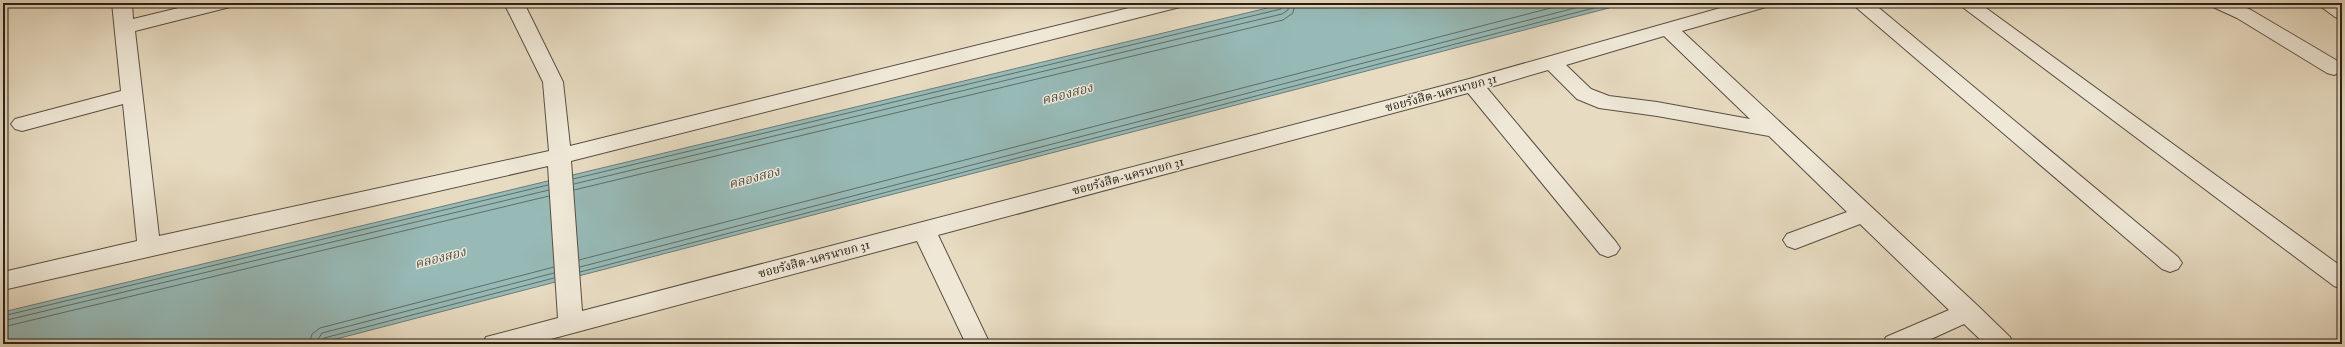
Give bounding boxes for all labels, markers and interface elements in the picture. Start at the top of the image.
street label: ซอยรังสิต-นครนายก 31 [1384,71,1498,115]
water label: คลองสอง [1040,79,1095,108]
street label: ซอยรังสิต-นครนายก 31 [1071,154,1185,198]
water label: คลองสอง [727,163,782,192]
street label: ซอยรังสิต-นครนายก 31 [757,237,871,281]
water label: คลองสอง [413,244,468,272]

